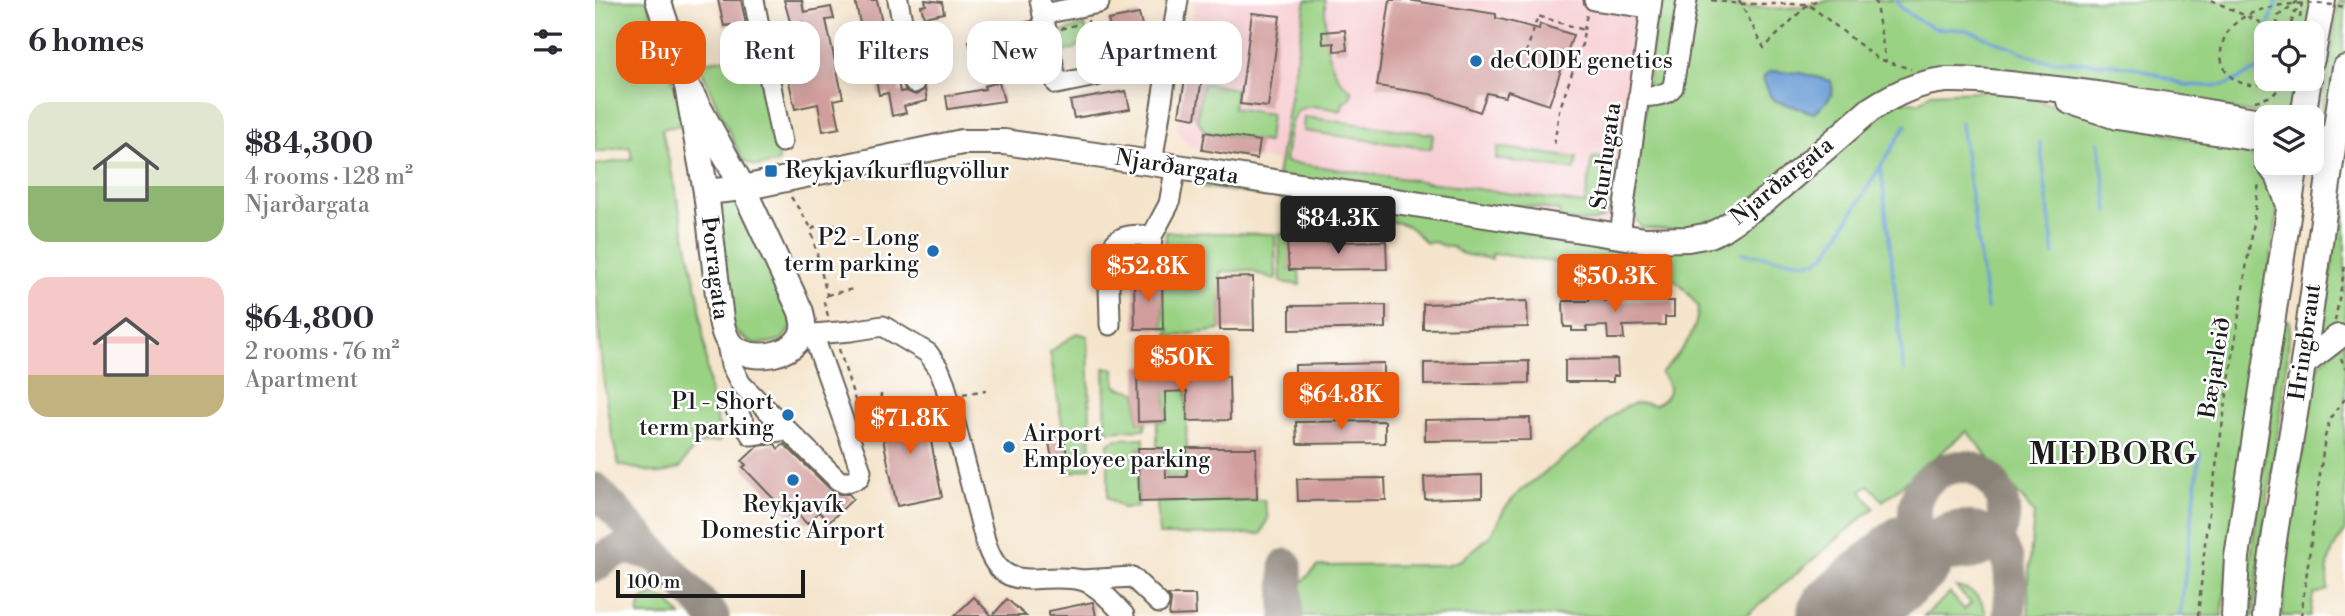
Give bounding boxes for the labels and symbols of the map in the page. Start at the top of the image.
place label: deCODE genetics [1490,47,1673,75]
marker: deCODE genetics [1468,53,1484,69]
street label: Sturlugata [1585,100,1627,211]
street label: Njarðargata [1725,131,1840,231]
street label: Njarðargata [1113,143,1241,191]
place label: Reykjavíkurflugvöllur [785,157,1009,185]
marker: Reykjavíkurflugvöllur [763,163,779,179]
pin: $84.3K [1281,196,1395,256]
street label: Þorragata [695,215,735,322]
place label: P2 - Long term parking [784,224,919,278]
marker: P2 - Long term parking [925,243,941,259]
pin: $52.8K [1091,244,1205,304]
pin: $50.3K [1558,254,1672,314]
street label: Hringbraut [2283,282,2327,402]
street label: Bæjarleið [2193,316,2237,421]
pin: $50K [1141,336,1223,395]
pin: $64.8K [1284,372,1398,432]
place label: P1 - Short term parking [639,388,774,442]
pin: $71.8K [853,396,967,456]
marker: P1 - Short term parking [780,407,796,423]
place label: Airport Employee parking [1022,420,1210,474]
district label: MIÐBORG [2029,436,2199,474]
marker: Airport Employee parking [1001,439,1017,455]
marker: Reykjavík Domestic Airport [785,472,801,488]
place label: Reykjavík Domestic Airport [701,491,885,545]
scale bar [616,567,805,599]

